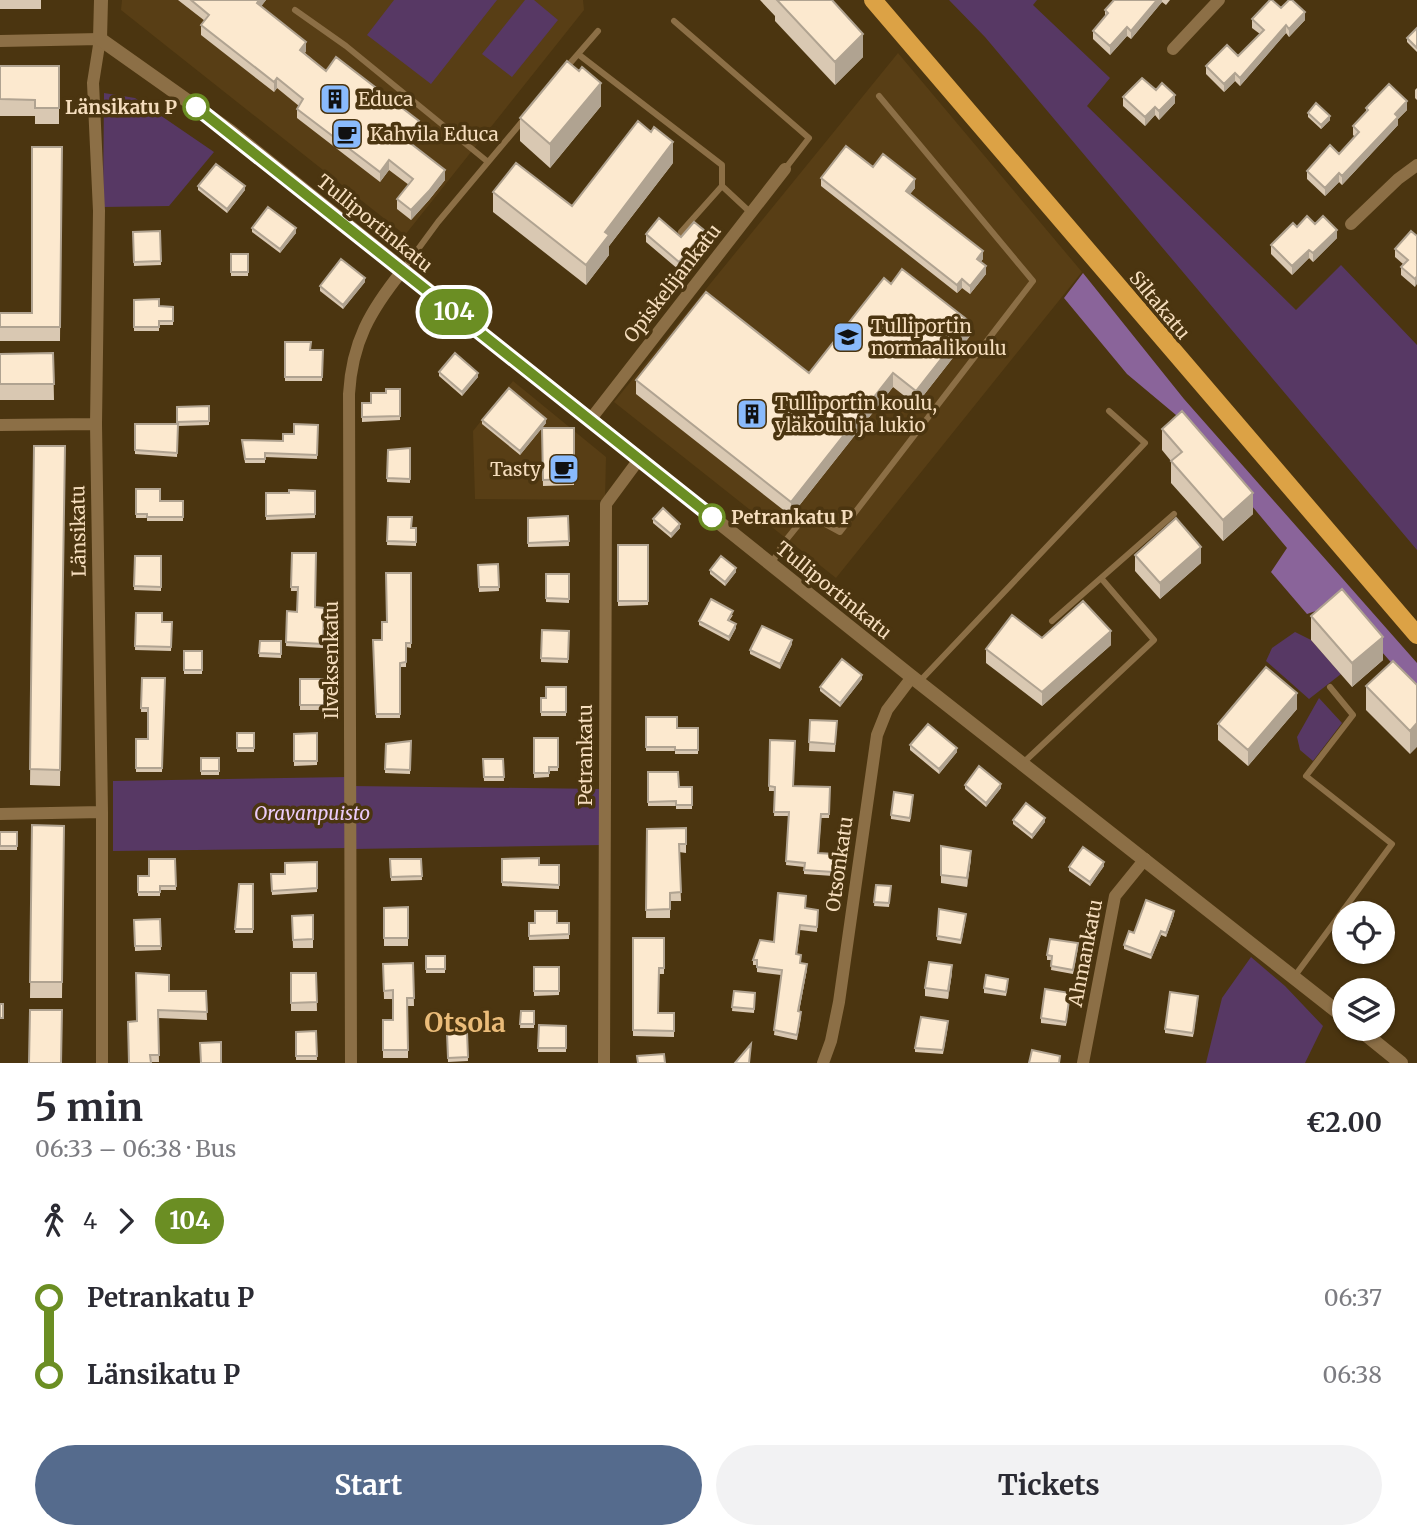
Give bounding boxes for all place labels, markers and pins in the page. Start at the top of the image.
building icon: Educa [318,82,352,116]
place label: Educa [358,87,413,111]
marker: Länsikatu P [183,94,209,120]
place label: Länsikatu P [65,95,177,119]
cafe icon: Kahvila Educa [330,117,364,151]
place label: Kahvila Educa [370,122,499,146]
place label: Tulliportin normaalikoulu [871,314,1007,360]
school or university icon: Tulliportin normaalikoulu [831,320,865,354]
place label: Tulliportin koulu, yläkoulu ja lukio [775,391,937,437]
building icon: Tulliportin koulu, yläkoulu ja lukio [735,397,769,431]
cafe icon: Tasty [547,452,581,486]
place label: Tasty [490,457,541,481]
marker: Petrankatu P [699,504,725,530]
place label: Petrankatu P [731,505,854,529]

